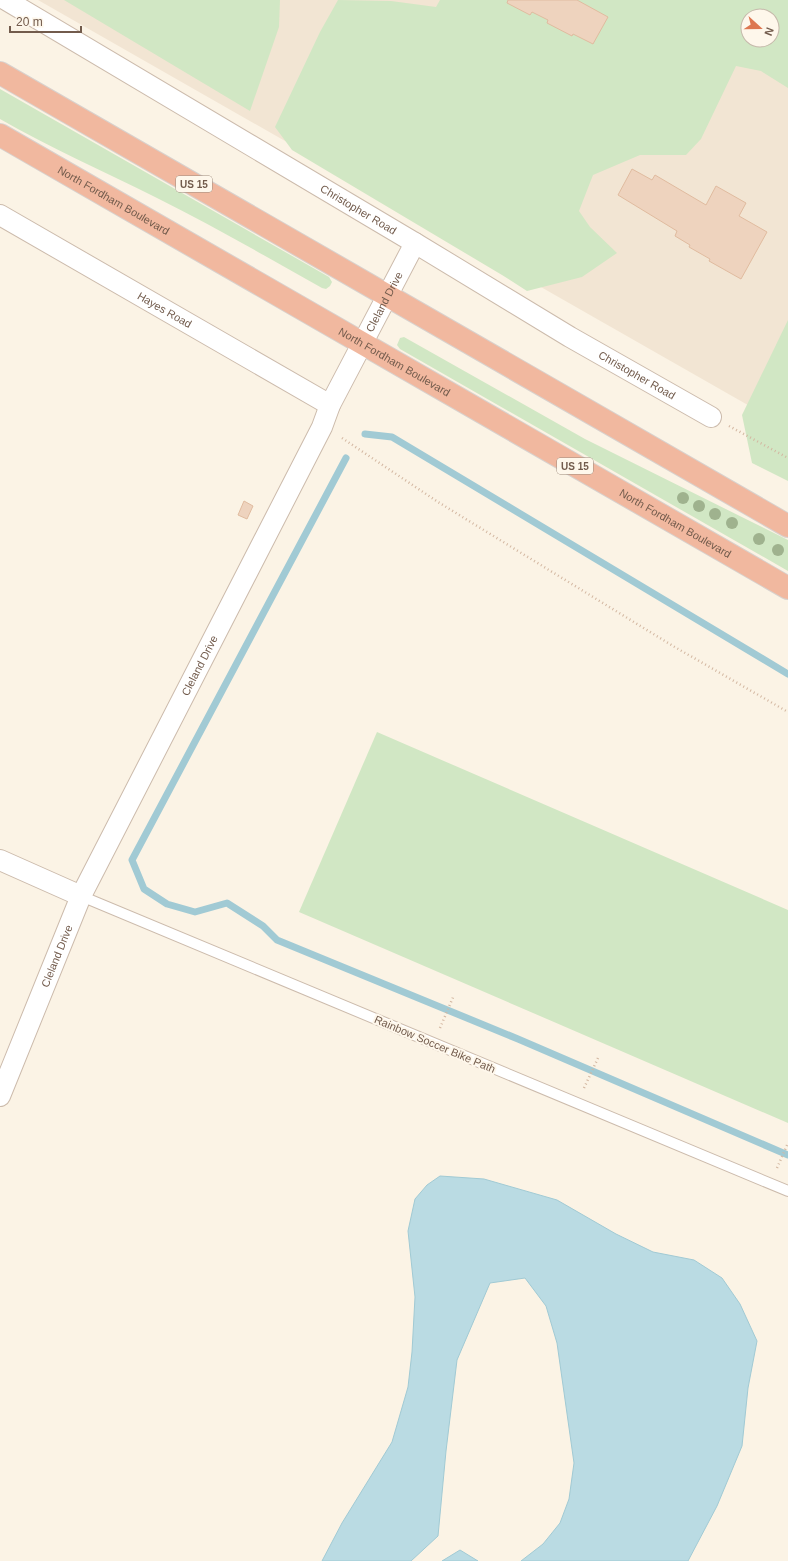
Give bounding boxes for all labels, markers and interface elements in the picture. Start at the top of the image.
scale bar [10,8,81,34]
north arrow [740,8,780,48]
text: 20 m [16,15,43,29]
text: N [762,26,776,37]
street label: North Fordham Boulevard [56,164,171,237]
road number: US 15 [176,176,212,192]
street label: Christopher Road [318,182,399,237]
street label: Cleland Drive [363,270,405,334]
street label: Hayes Road [135,289,194,330]
street label: North Fordham Boulevard [337,325,452,399]
street label: Christopher Road [596,348,677,402]
road number: US 15 [557,458,593,474]
street label: North Fordham Boulevard [617,486,733,560]
street label: Cleland Drive [179,633,220,698]
street label: Cleland Drive [39,923,75,989]
street label: Rainbow Soccer Bike Path [373,1013,497,1075]

